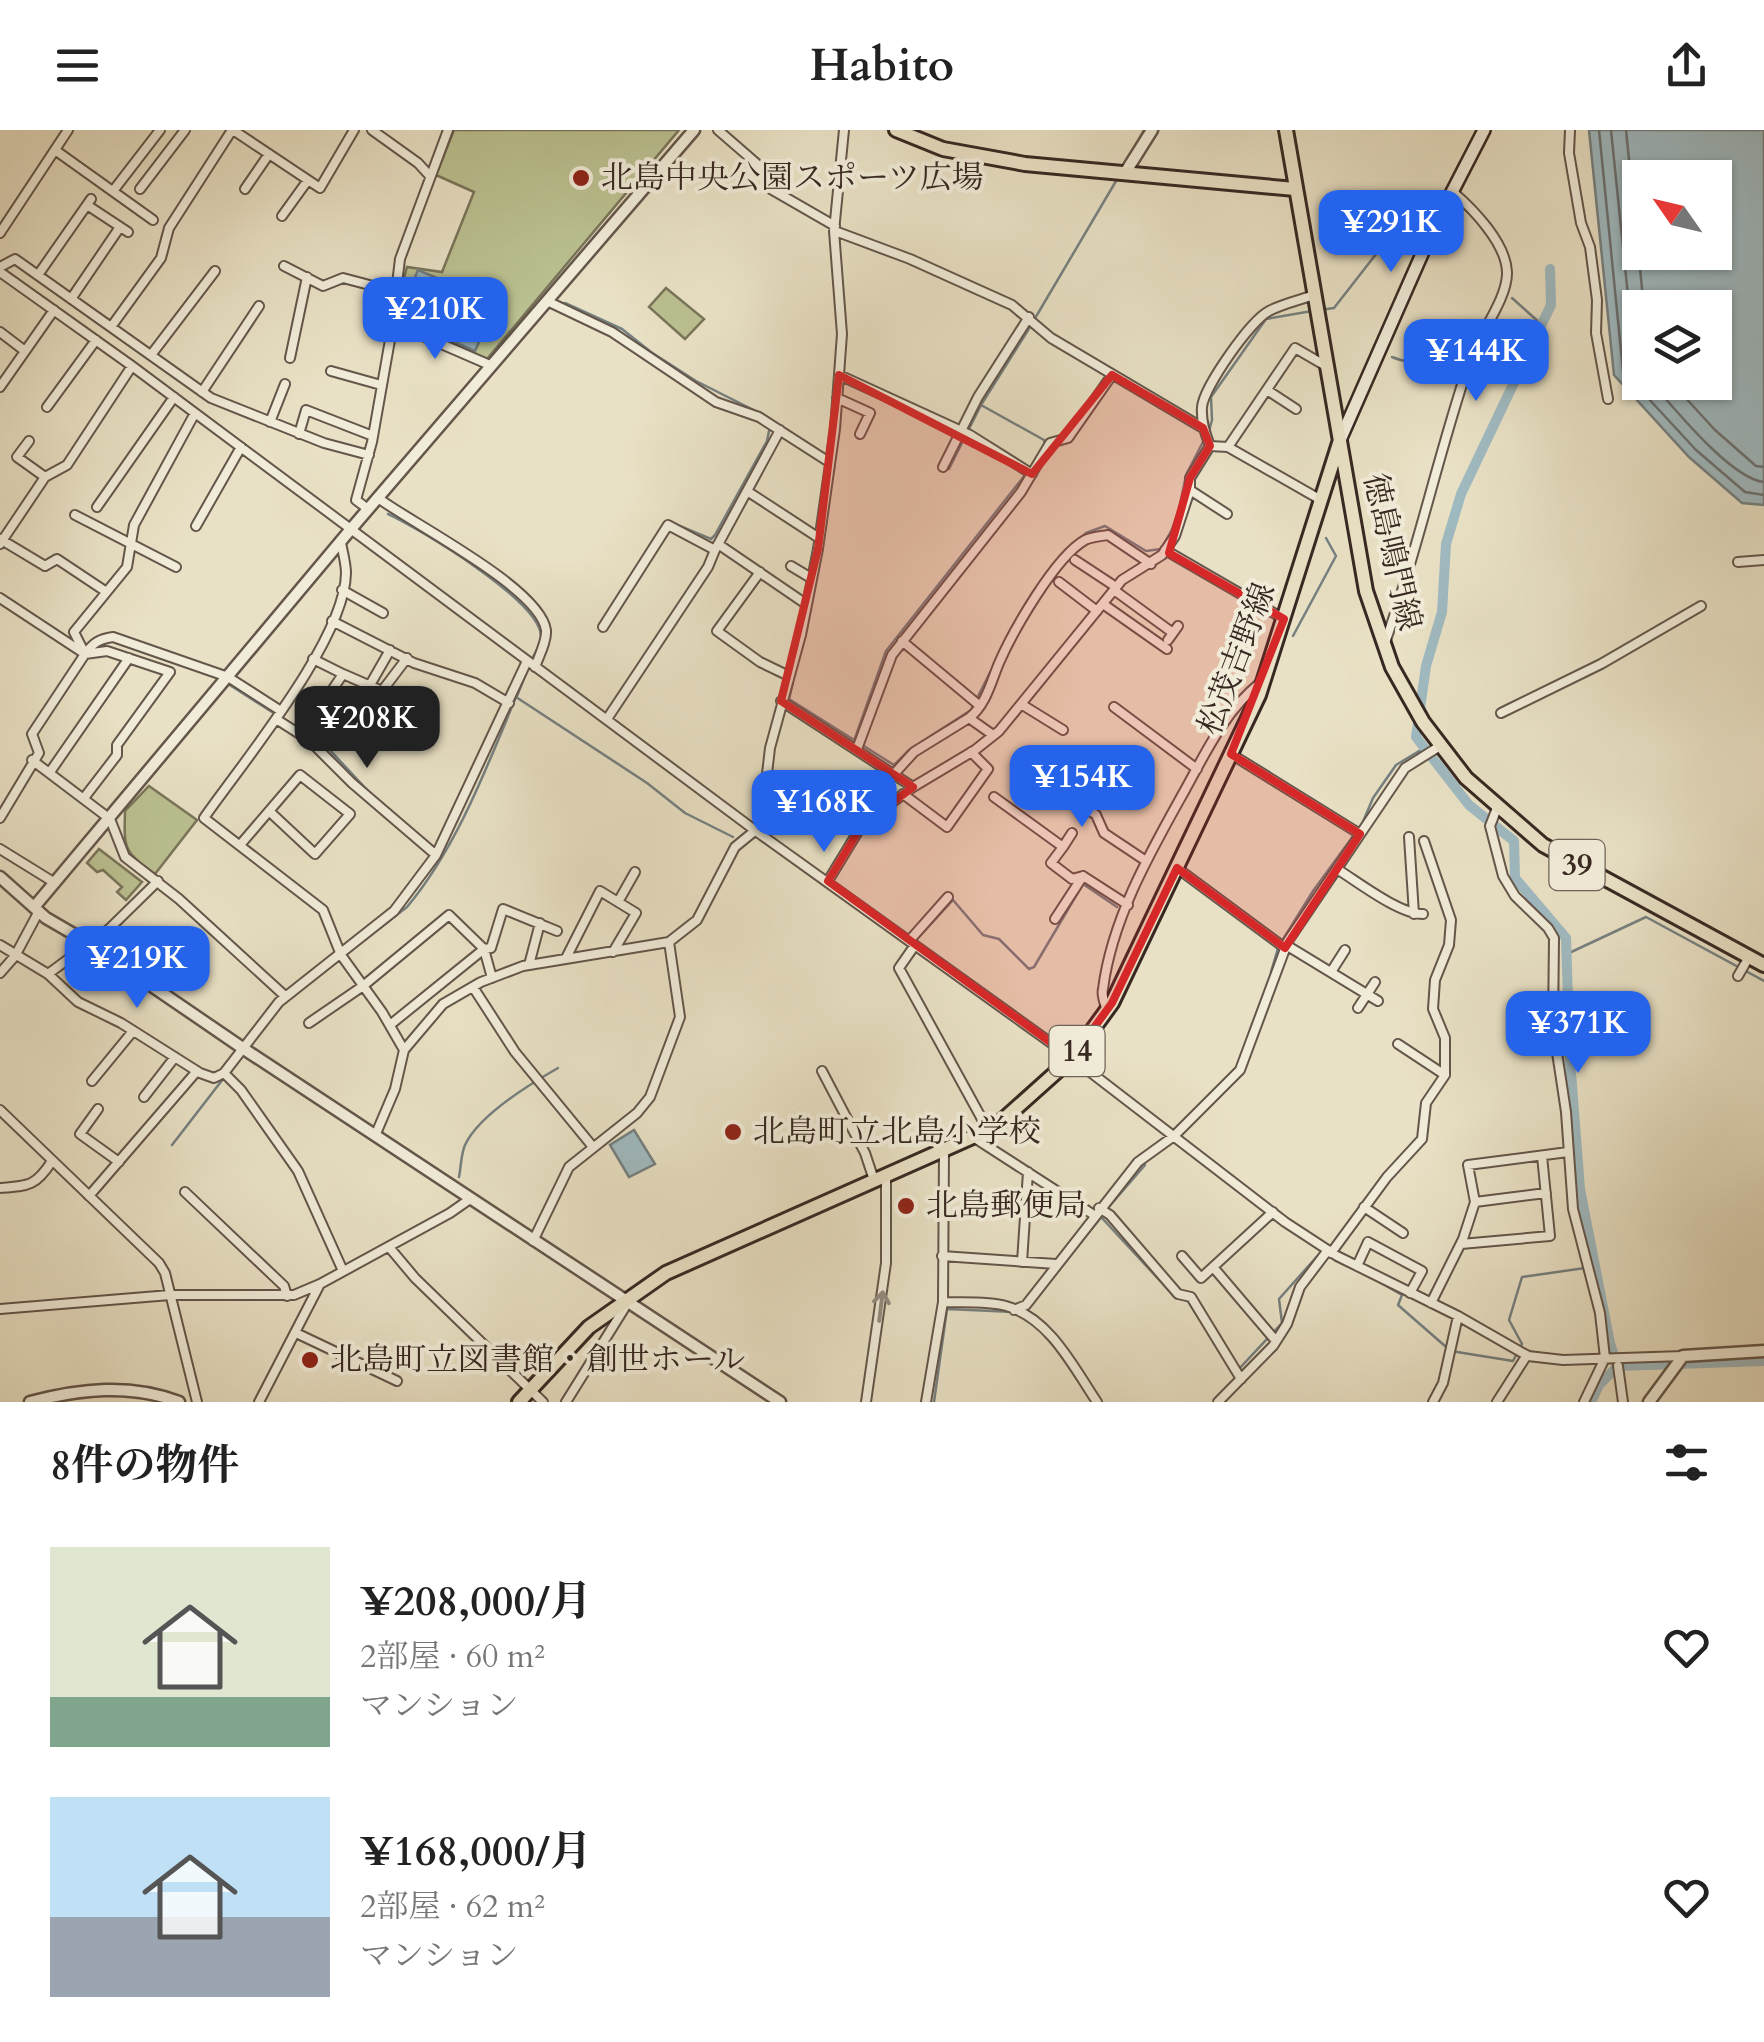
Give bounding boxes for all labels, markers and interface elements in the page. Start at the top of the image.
text: Habito [810,35,954,96]
icon: menu [50,38,105,93]
icon: share [1659,38,1714,93]
place label: 北島中央公園スポーツ広場 [601,156,984,200]
north arrow [1622,160,1732,270]
map controls [1622,160,1732,400]
marker: 北島中央公園スポーツ広場 [570,167,592,189]
pin: ¥291K [1321,190,1461,275]
text: ¥291K [1341,200,1441,244]
pin: ¥210K [365,277,505,362]
text: ¥210K [385,287,485,331]
button: layers [1622,290,1732,400]
pin: ¥144K [1406,319,1546,404]
text: ¥144K [1426,329,1526,373]
street label: 徳島鳴門線 [1353,469,1431,635]
street label: 松茂吉野線 [1188,576,1286,742]
pin: ¥208K [297,686,437,771]
text: ¥208K [317,696,417,740]
pin: ¥154K [1012,745,1152,830]
text: ¥154K [1032,755,1132,799]
pin: ¥168K [754,770,894,855]
text: ¥168K [774,780,874,824]
road number: 39 [1550,840,1604,890]
pin: ¥219K [67,926,207,1011]
text: ¥219K [87,936,187,980]
pin: ¥371K [1508,991,1648,1076]
text: ¥371K [1528,1001,1628,1045]
road number: 14 [1050,1026,1104,1076]
place label: 北島町立北島小学校 [753,1110,1041,1154]
marker: 北島町立北島小学校 [722,1121,744,1143]
place label: 北島郵便局 [926,1184,1086,1228]
marker: 北島郵便局 [895,1195,917,1217]
one-way arrow [872,1290,891,1322]
place label: 北島町立図書館・創世ホール [330,1338,745,1382]
marker: 北島町立図書館・創世ホール [299,1349,321,1371]
icon: filters [1659,1435,1714,1490]
text: 8件の物件 [50,1437,240,1494]
text: ¥208,000/月 [360,1573,592,1630]
icon: home [130,1587,250,1707]
icon: heart [1659,1620,1714,1675]
text: 2部屋 · 60 m² [360,1635,545,1679]
text: マンション [360,1684,519,1728]
text: ¥168,000/月 [360,1823,592,1880]
icon: home [130,1837,250,1957]
icon: heart [1659,1870,1714,1925]
text: 2部屋 · 62 m² [360,1885,545,1929]
text: マンション [360,1934,519,1978]

